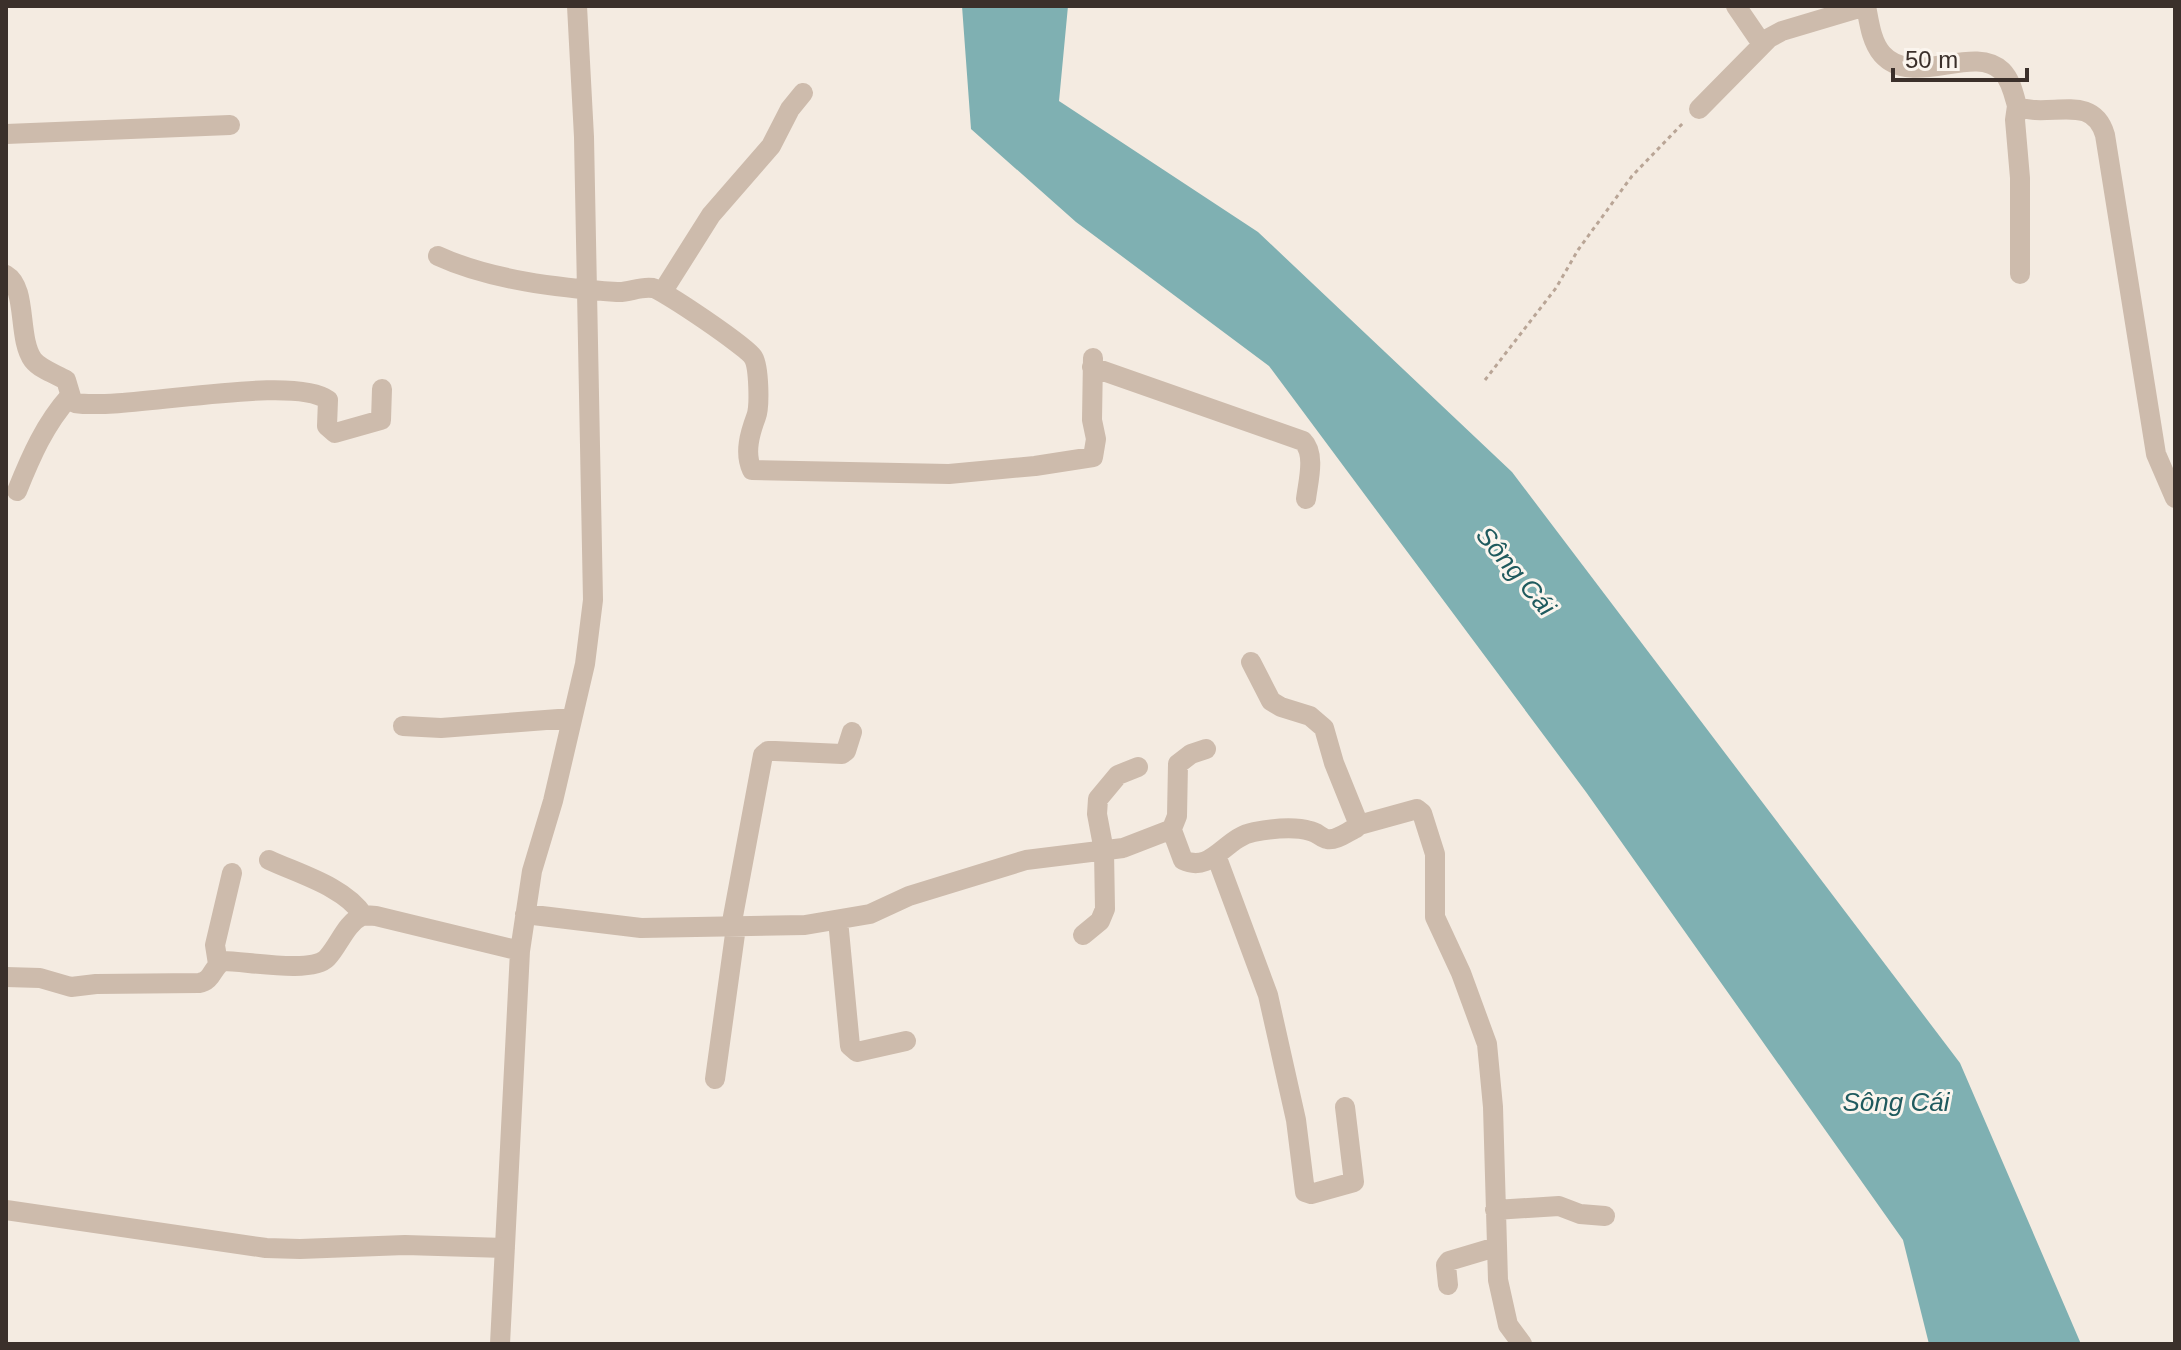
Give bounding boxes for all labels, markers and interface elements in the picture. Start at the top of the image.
scale bar [1893,32,2027,82]
text: 50 m [1905,46,1958,73]
water label: Sông Cái [1470,520,1563,623]
water label: Sông Cái [1843,1087,1951,1117]

